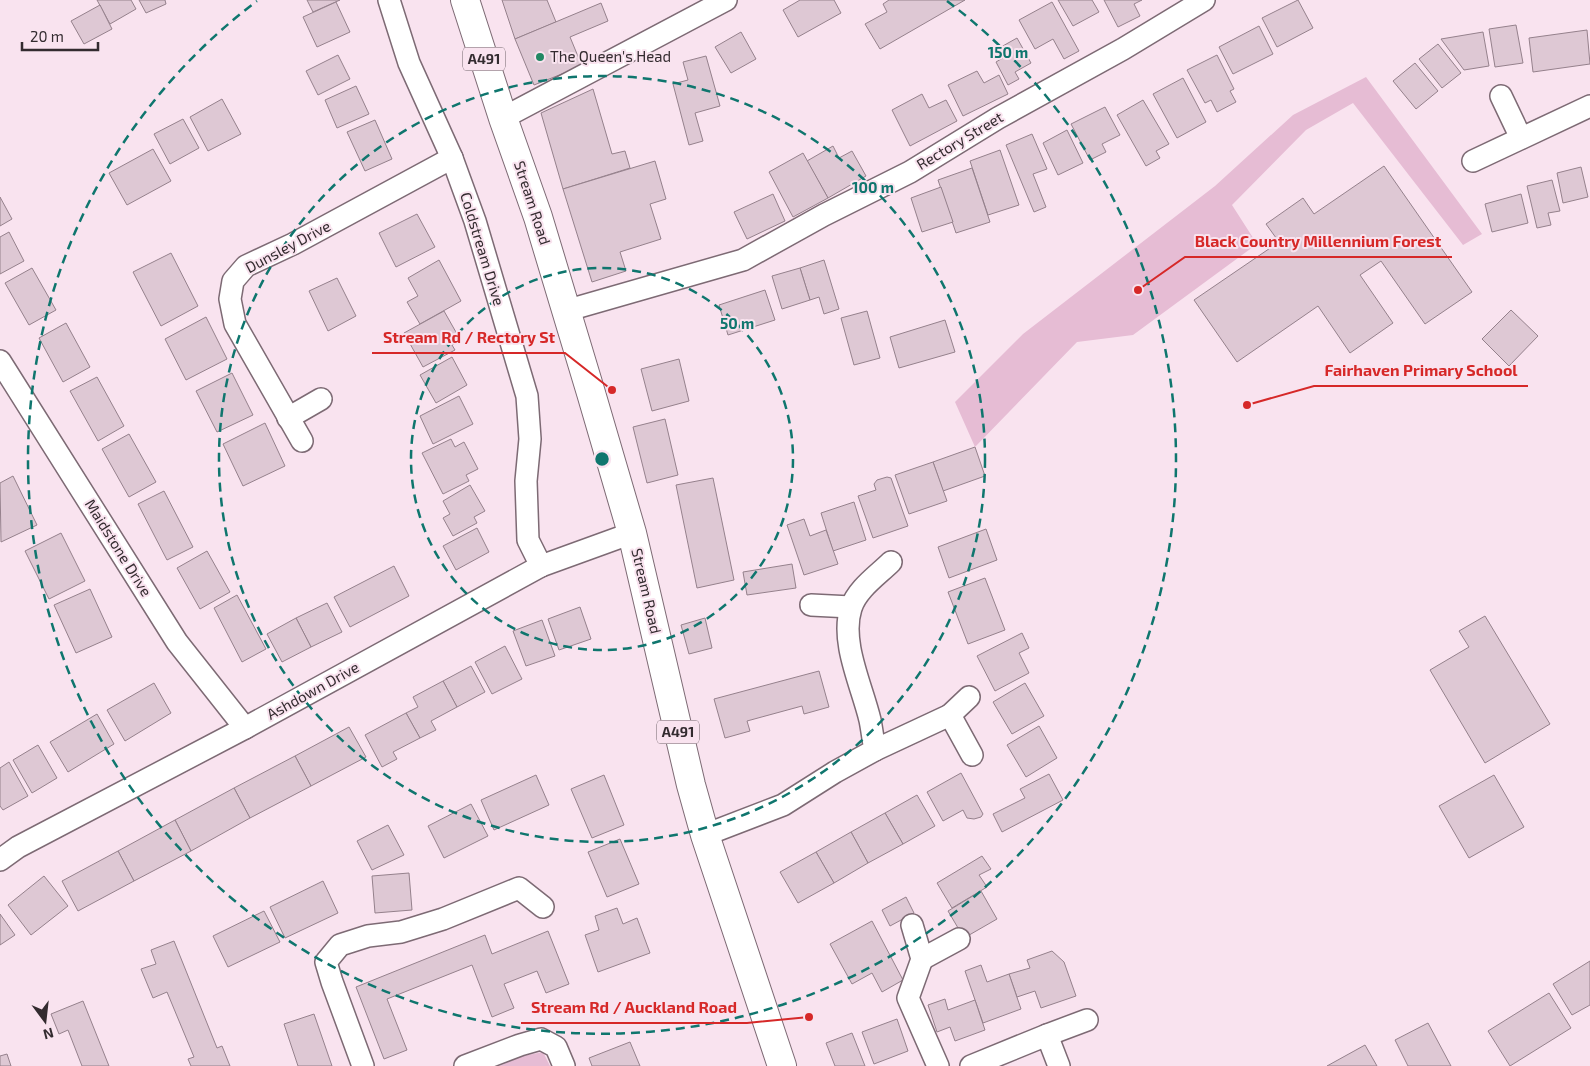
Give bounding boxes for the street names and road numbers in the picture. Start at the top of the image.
road number: A491 [463,48,505,70]
street label: Rectory Street [913,107,1006,173]
street label: Stream Road [511,158,555,247]
street label: Coldstream Drive [457,190,509,308]
street label: Dunsley Drive [242,216,333,276]
street label: Maidstone Drive [82,496,156,599]
street label: Stream Road [628,546,666,635]
street label: Ashdown Drive [263,657,362,723]
road number: A491 [657,720,699,744]

